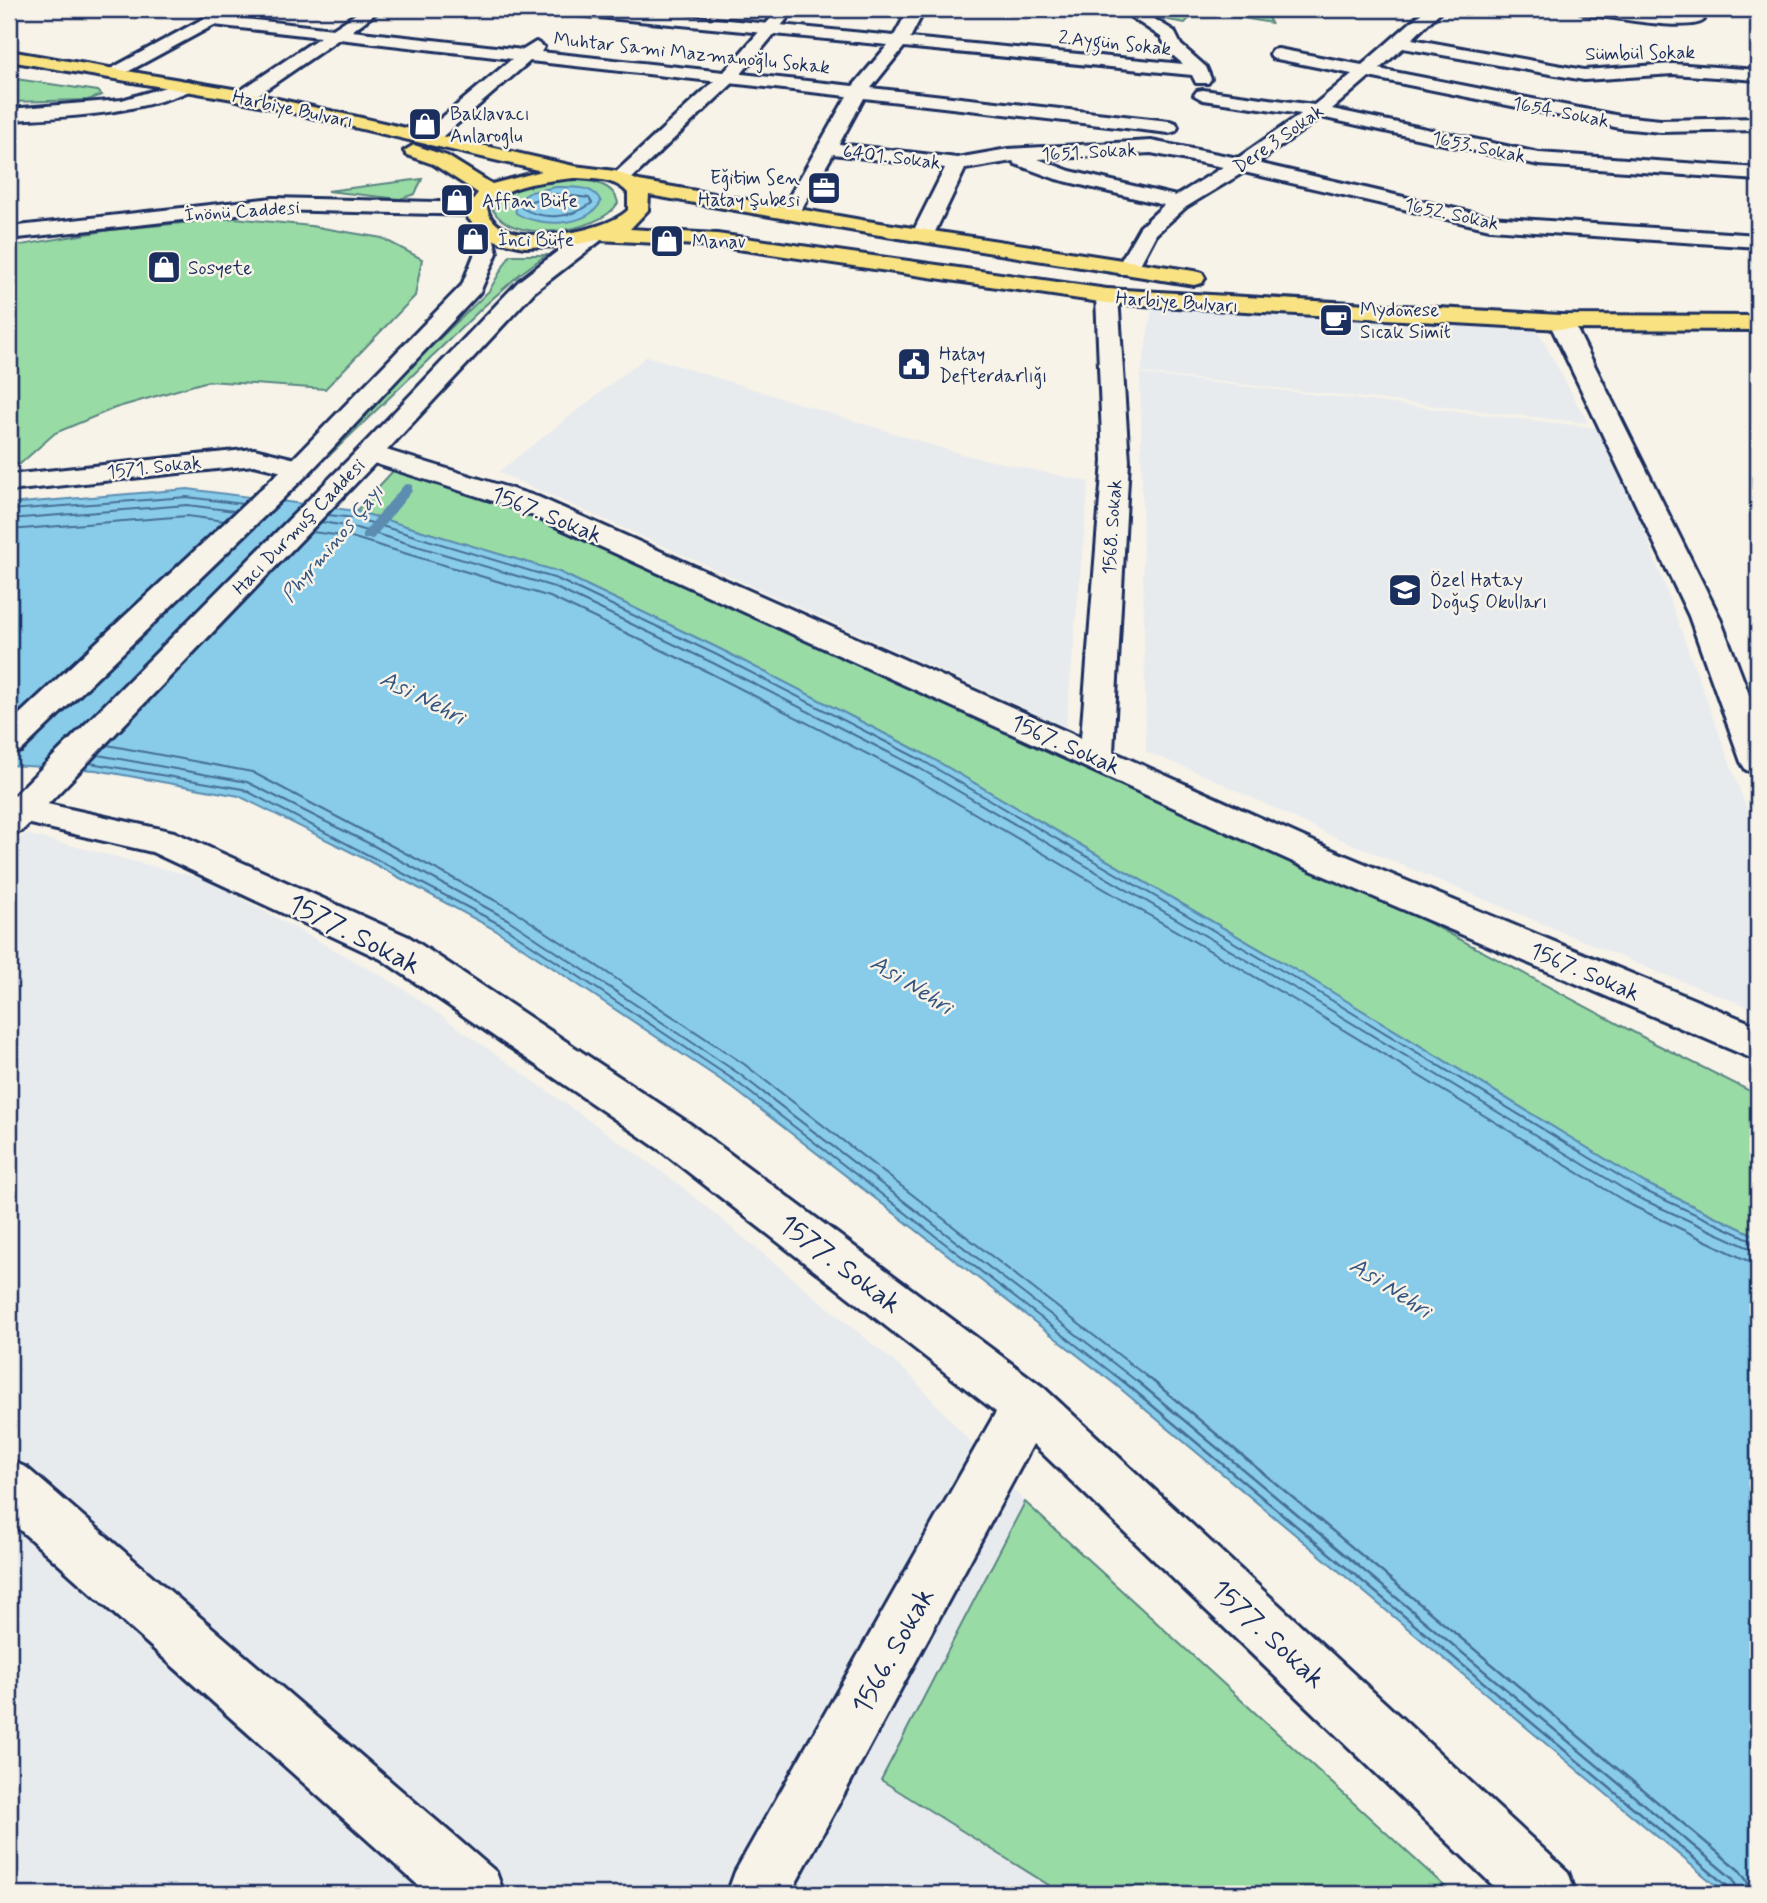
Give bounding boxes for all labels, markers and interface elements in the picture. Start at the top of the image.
street label: 2.Aygün Sokak [1057,25,1173,65]
street label: Muhtar Sami Mazmanoğlu Sokak [552,27,832,81]
street label: Sümbül Sokak [1585,40,1696,67]
street label: Harbiye Bulvarı [230,84,355,135]
street label: 1654. Sokak [1510,91,1611,134]
street label: Dere 3 Sokak [1229,99,1329,180]
place label: Baklavacı Anlaroglu [450,102,530,150]
shop icon: Baklavacı Anlaroglu [406,105,444,143]
street label: 1653. Sokak [1429,125,1528,170]
street label: 1651. Sokak [1041,138,1137,167]
street label: 6401. Sokak [841,139,942,176]
place label: Eğitim Sen Hatay Şubesi [698,166,800,213]
office icon: Eğitim Sen Hatay Şubesi [805,169,843,207]
shop icon: Affan Büfe [438,181,476,219]
place label: Affan Büfe [482,189,578,214]
street label: 1652. Sokak [1402,192,1501,237]
street label: İnönü Caddesi [184,195,301,228]
shop icon: İnci Büfe [454,220,492,258]
shop icon: Manav [648,222,686,260]
place label: İnci Büfe [498,228,574,253]
place label: Manav [692,230,746,255]
shop icon: Sosyete [145,248,183,286]
place label: Sosyete [188,256,252,281]
street label: Harbiye Bulvarı [1115,286,1239,320]
place label: Mydonese Sıcak Simit [1360,298,1451,345]
cafe icon: Mydonese Sıcak Simit [1317,301,1355,339]
place label: Hatay Defterdarlığı [939,342,1047,390]
public building icon: Hatay Defterdarlığı [895,345,933,383]
street label: 1571. Sokak [106,450,203,485]
street label: Hacı Durmuş Caddesi [227,453,371,601]
water label: Phyrminos Çayı [275,479,390,608]
street label: 1568. Sokak [1097,479,1128,576]
street label: 1567. Sokak [487,480,606,552]
place label: Özel Hatay Doğuş Okulları [1430,568,1547,616]
school or university icon: Özel Hatay Doğuş Okulları [1386,571,1424,609]
water label: Asi Nehri [374,664,473,734]
street label: 1567. Sokak [1006,708,1125,783]
street label: 1577. Sokak [281,886,427,985]
street label: 1567. Sokak [1525,936,1644,1009]
water label: Asi Nehri [864,948,961,1024]
street label: 1577. Sokak [771,1207,908,1323]
water label: Asi Nehri [1343,1250,1439,1328]
street label: 1577. Sokak [1202,1572,1333,1698]
street label: 1566. Sokak [844,1581,944,1721]

